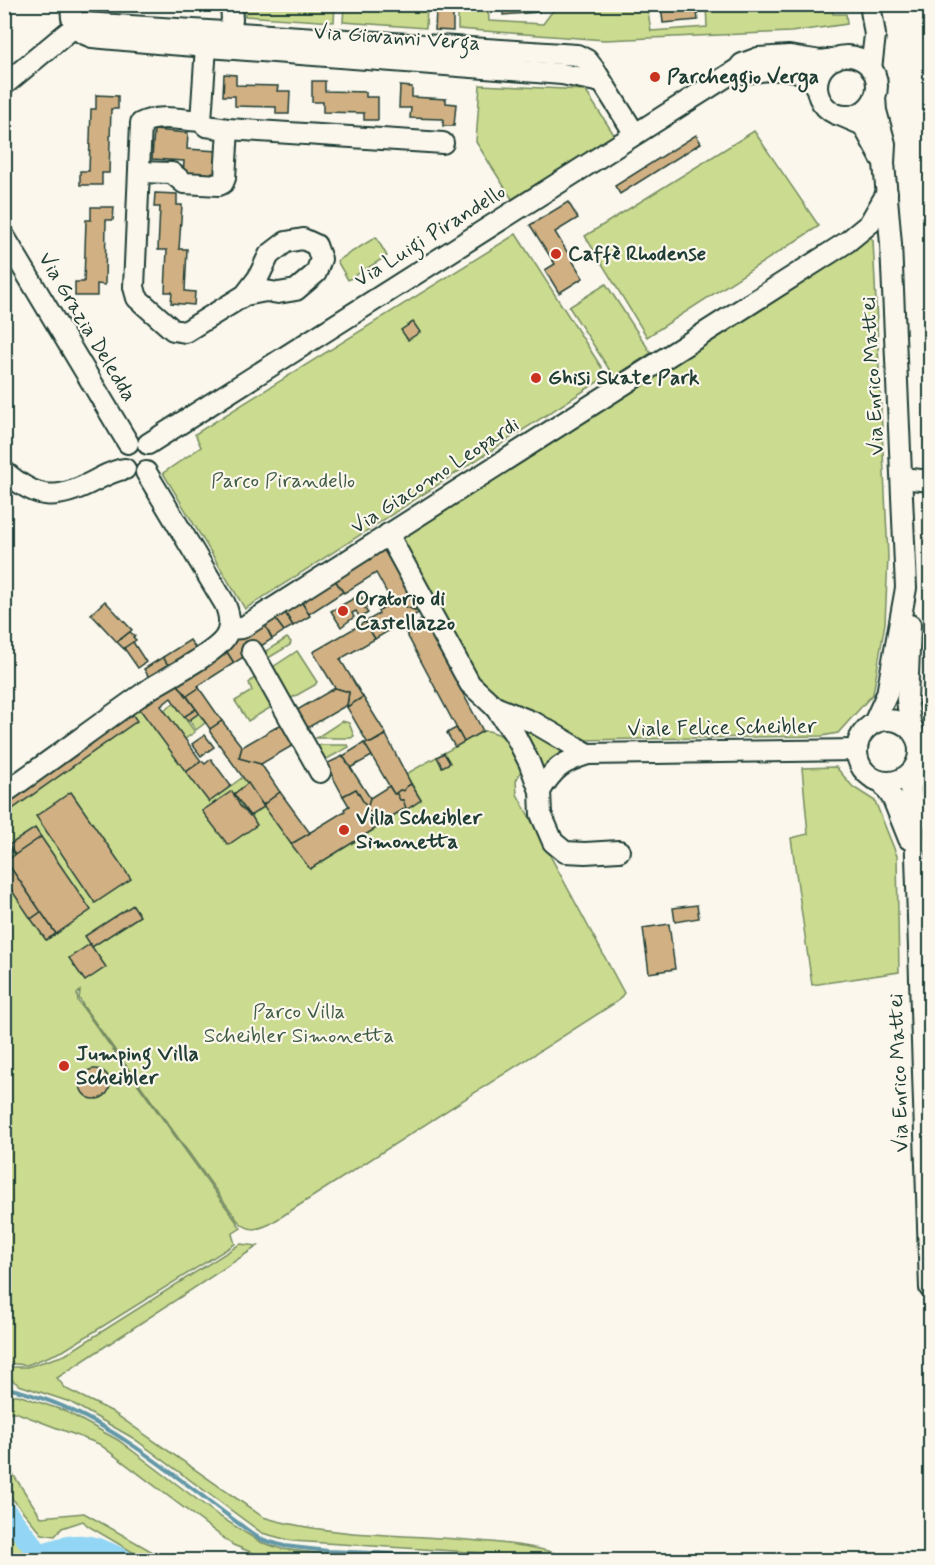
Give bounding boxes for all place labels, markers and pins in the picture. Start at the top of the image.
place label: Parcheggio Verga [667,63,819,93]
marker: Parcheggio Verga [648,70,662,84]
place label: Caffè Rhodense [568,240,706,268]
marker: Caffè Rhodense [549,247,563,261]
place label: Ghisi Skate Park [548,364,700,392]
marker: Ghisi Skate Park [529,371,543,385]
place label: Oratorio di Castellazzo [355,585,455,637]
marker: Oratorio di Castellazzo [336,604,350,618]
place label: Villa Scheibler Simonetta [356,804,483,856]
marker: Villa Scheibler Simonetta [337,823,351,837]
place label: Jumping Villa Scheibler [76,1040,199,1092]
marker: Jumping Villa Scheibler [57,1059,71,1073]

